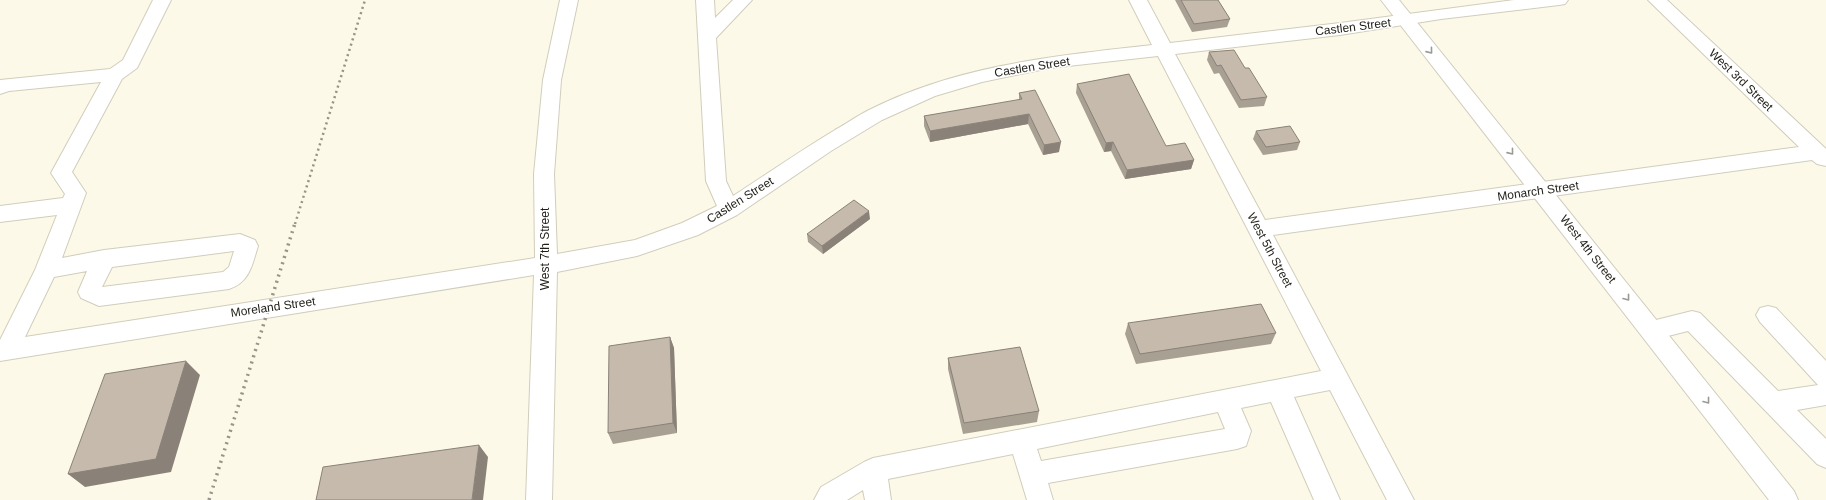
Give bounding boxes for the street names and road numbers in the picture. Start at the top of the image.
street label: Castlen Street [1314,15,1392,39]
street label: West 3rd Street [1706,46,1776,114]
street label: Castlen Street [993,54,1071,80]
street label: Castlen Street [704,174,777,226]
street label: Monarch Street [1496,178,1580,204]
street label: West 7th Street [538,207,552,290]
street label: West 5th Street [1244,210,1296,290]
street label: West 4th Street [1557,212,1619,286]
street label: Moreland Street [230,294,317,320]

